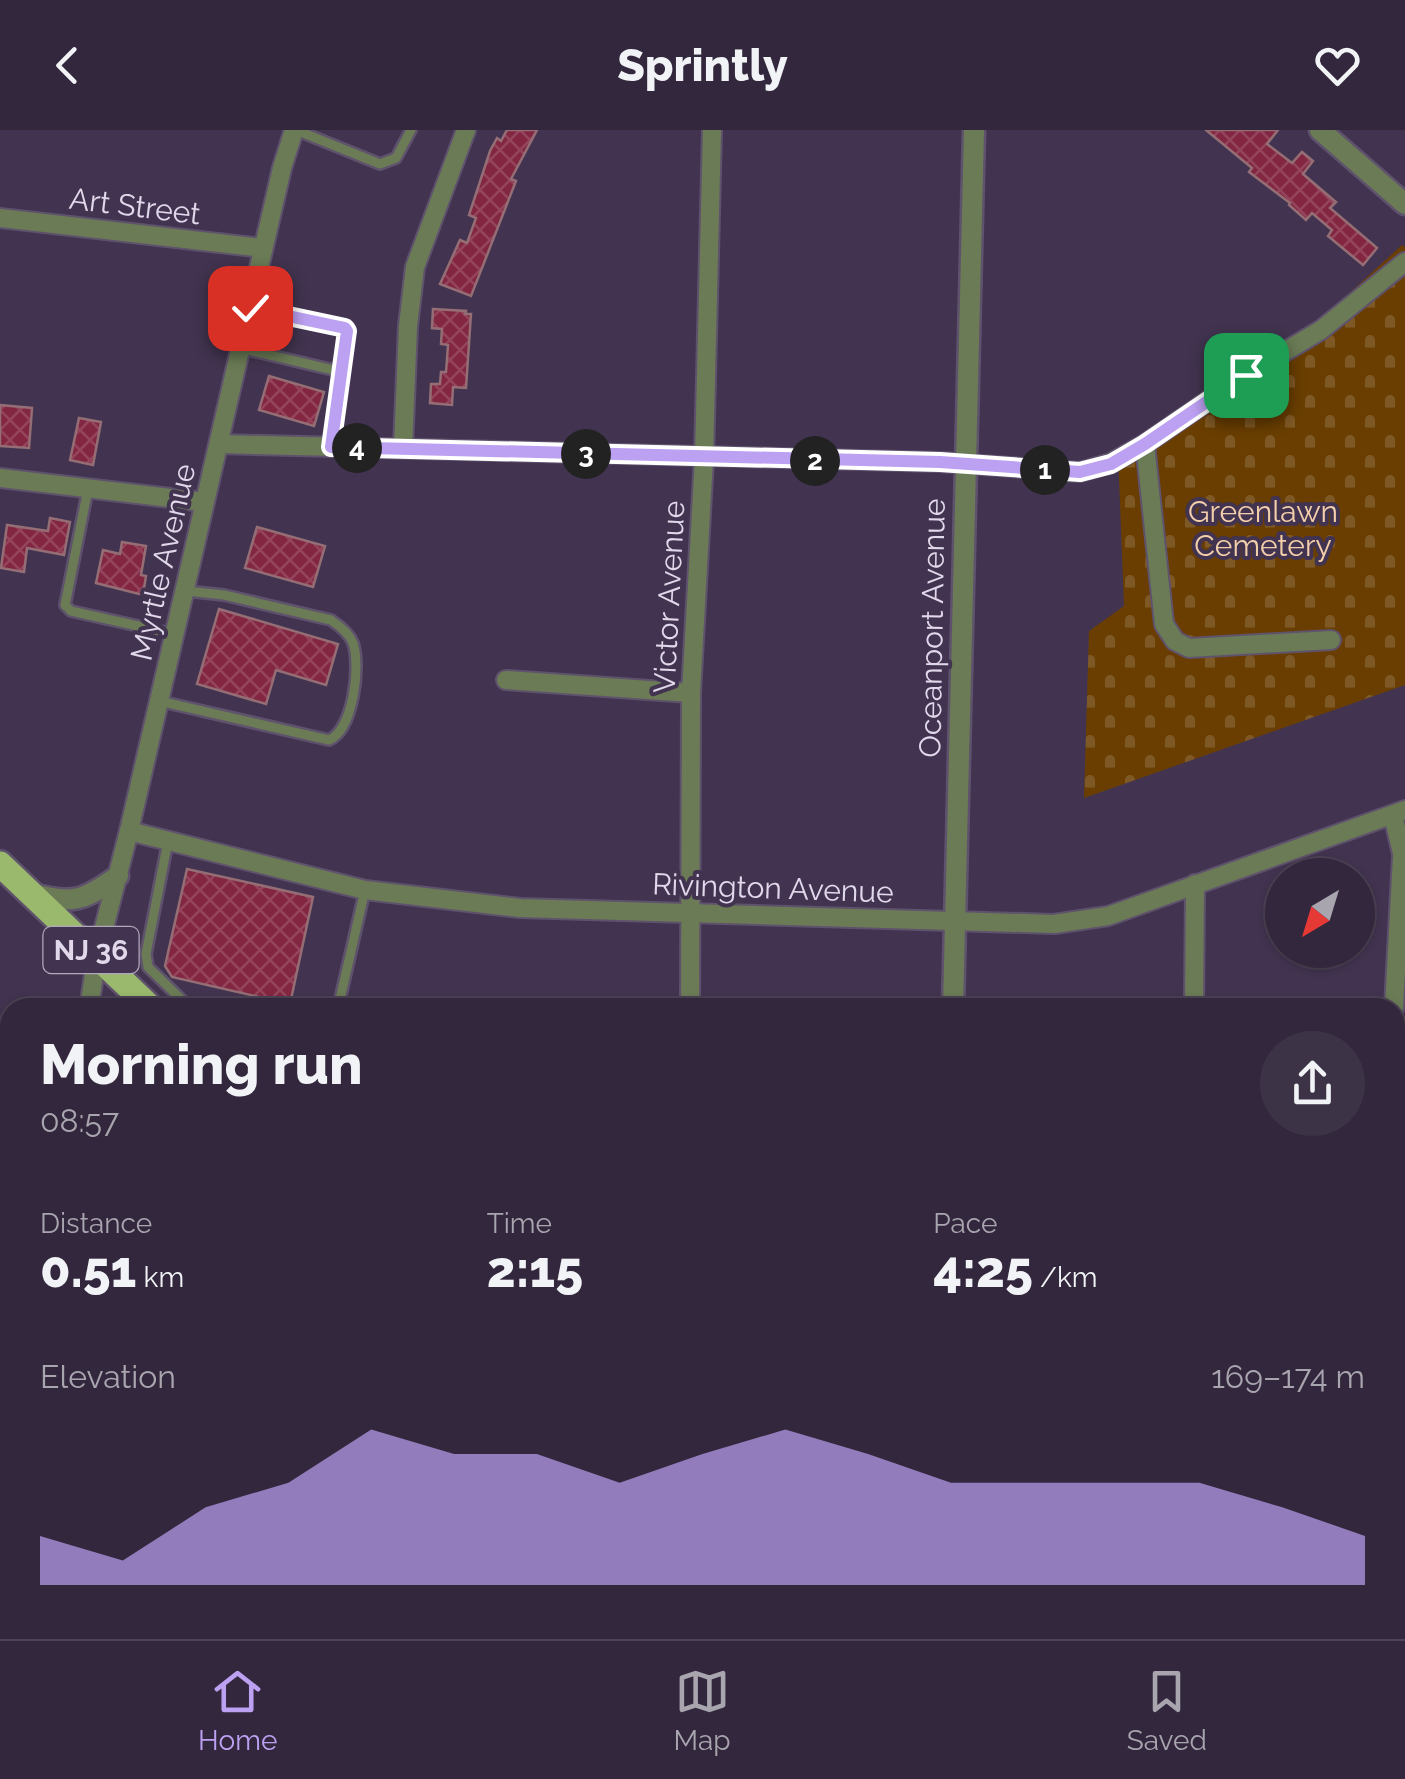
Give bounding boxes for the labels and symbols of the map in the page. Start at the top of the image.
street label: Art Street [68,181,202,231]
pin [208,266,293,351]
pin [1204,333,1289,418]
pin: 4 [332,423,382,473]
pin: 3 [561,429,611,479]
pin: 2 [790,436,840,486]
pin: 1 [1020,445,1070,495]
street label: Myrtle Avenue [123,460,203,664]
park label: Greenlawn Cemetery [1188,494,1338,563]
street label: Oceanport Avenue [912,498,952,758]
street label: Victor Avenue [646,500,692,694]
north arrow [1265,858,1375,968]
street label: Rivington Avenue [652,866,894,910]
road number: NJ 36 [44,927,138,973]

